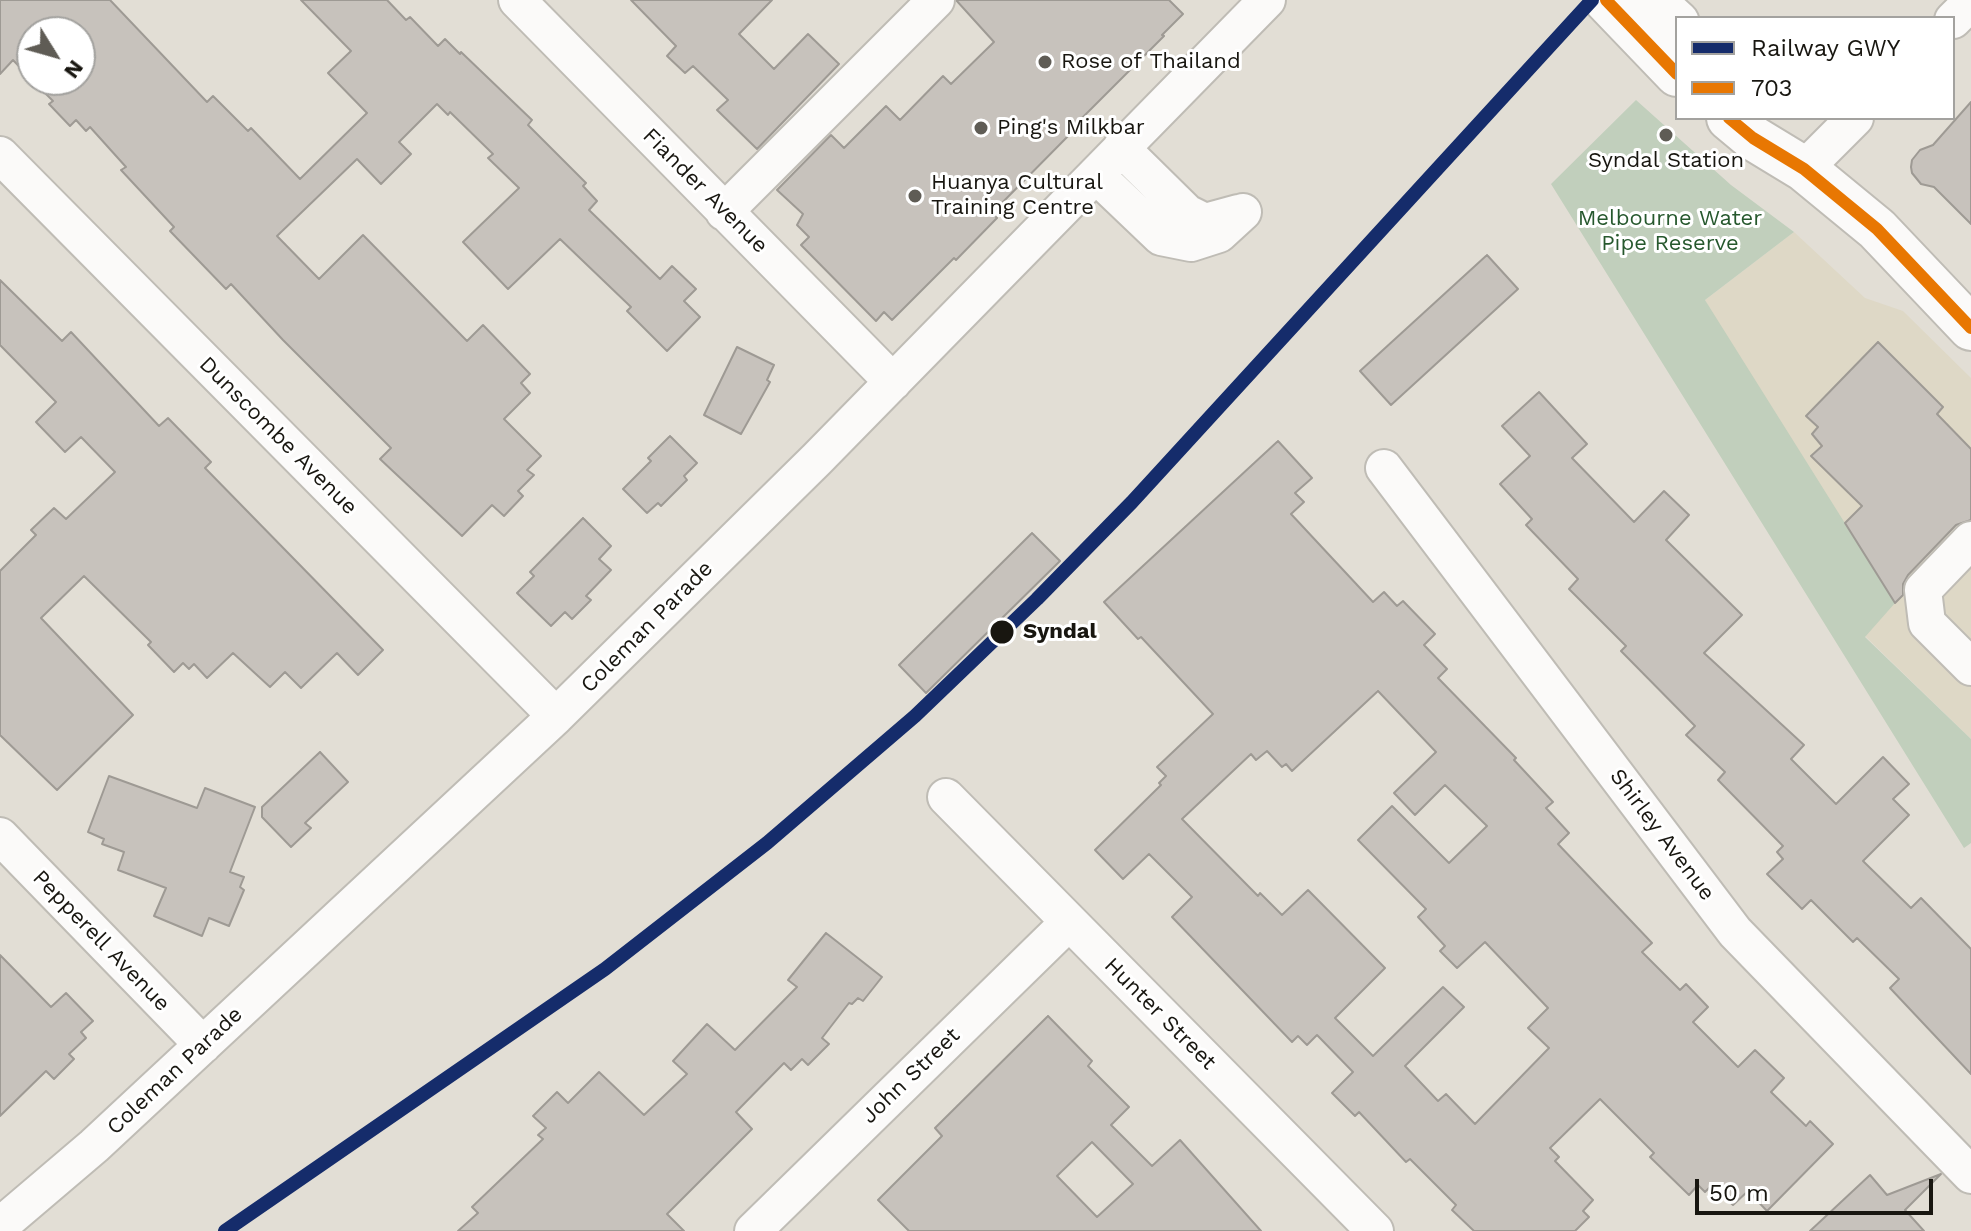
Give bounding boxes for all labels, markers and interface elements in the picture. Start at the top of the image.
north arrow [16,16,96,96]
legend [1675,16,1955,120]
text: Railway GWY [1751,34,1901,62]
place label: Rose of Thailand [1061,49,1241,75]
marker: Rose of Thailand [1036,53,1054,71]
text: N [59,56,89,84]
text: 703 [1751,74,1792,102]
place label: Ping's Milkbar [997,115,1145,141]
marker: Ping's Milkbar [972,119,990,137]
street label: Fiander Avenue [637,123,773,259]
marker: Syndal Station [1657,126,1675,144]
place label: Syndal Station [1588,148,1744,174]
place label: Huanya Cultural Training Centre [931,170,1103,222]
marker: Huanya Cultural Training Centre [906,187,924,205]
park label: Melbourne Water Pipe Reserve [1578,206,1762,258]
street label: Dunscombe Avenue [193,351,363,521]
street label: Coleman Parade [576,556,718,698]
marker: Syndal [988,618,1016,646]
place label: Syndal [1023,619,1097,645]
street label: Shirley Avenue [1604,764,1720,906]
street label: Pepperell Avenue [27,865,175,1017]
street label: Hunter Street [1098,952,1222,1076]
street label: Coleman Parade [102,1001,248,1141]
street label: John Street [856,1023,966,1129]
scale bar [1699,1163,1937,1213]
text: 50 m [1709,1179,1769,1207]

